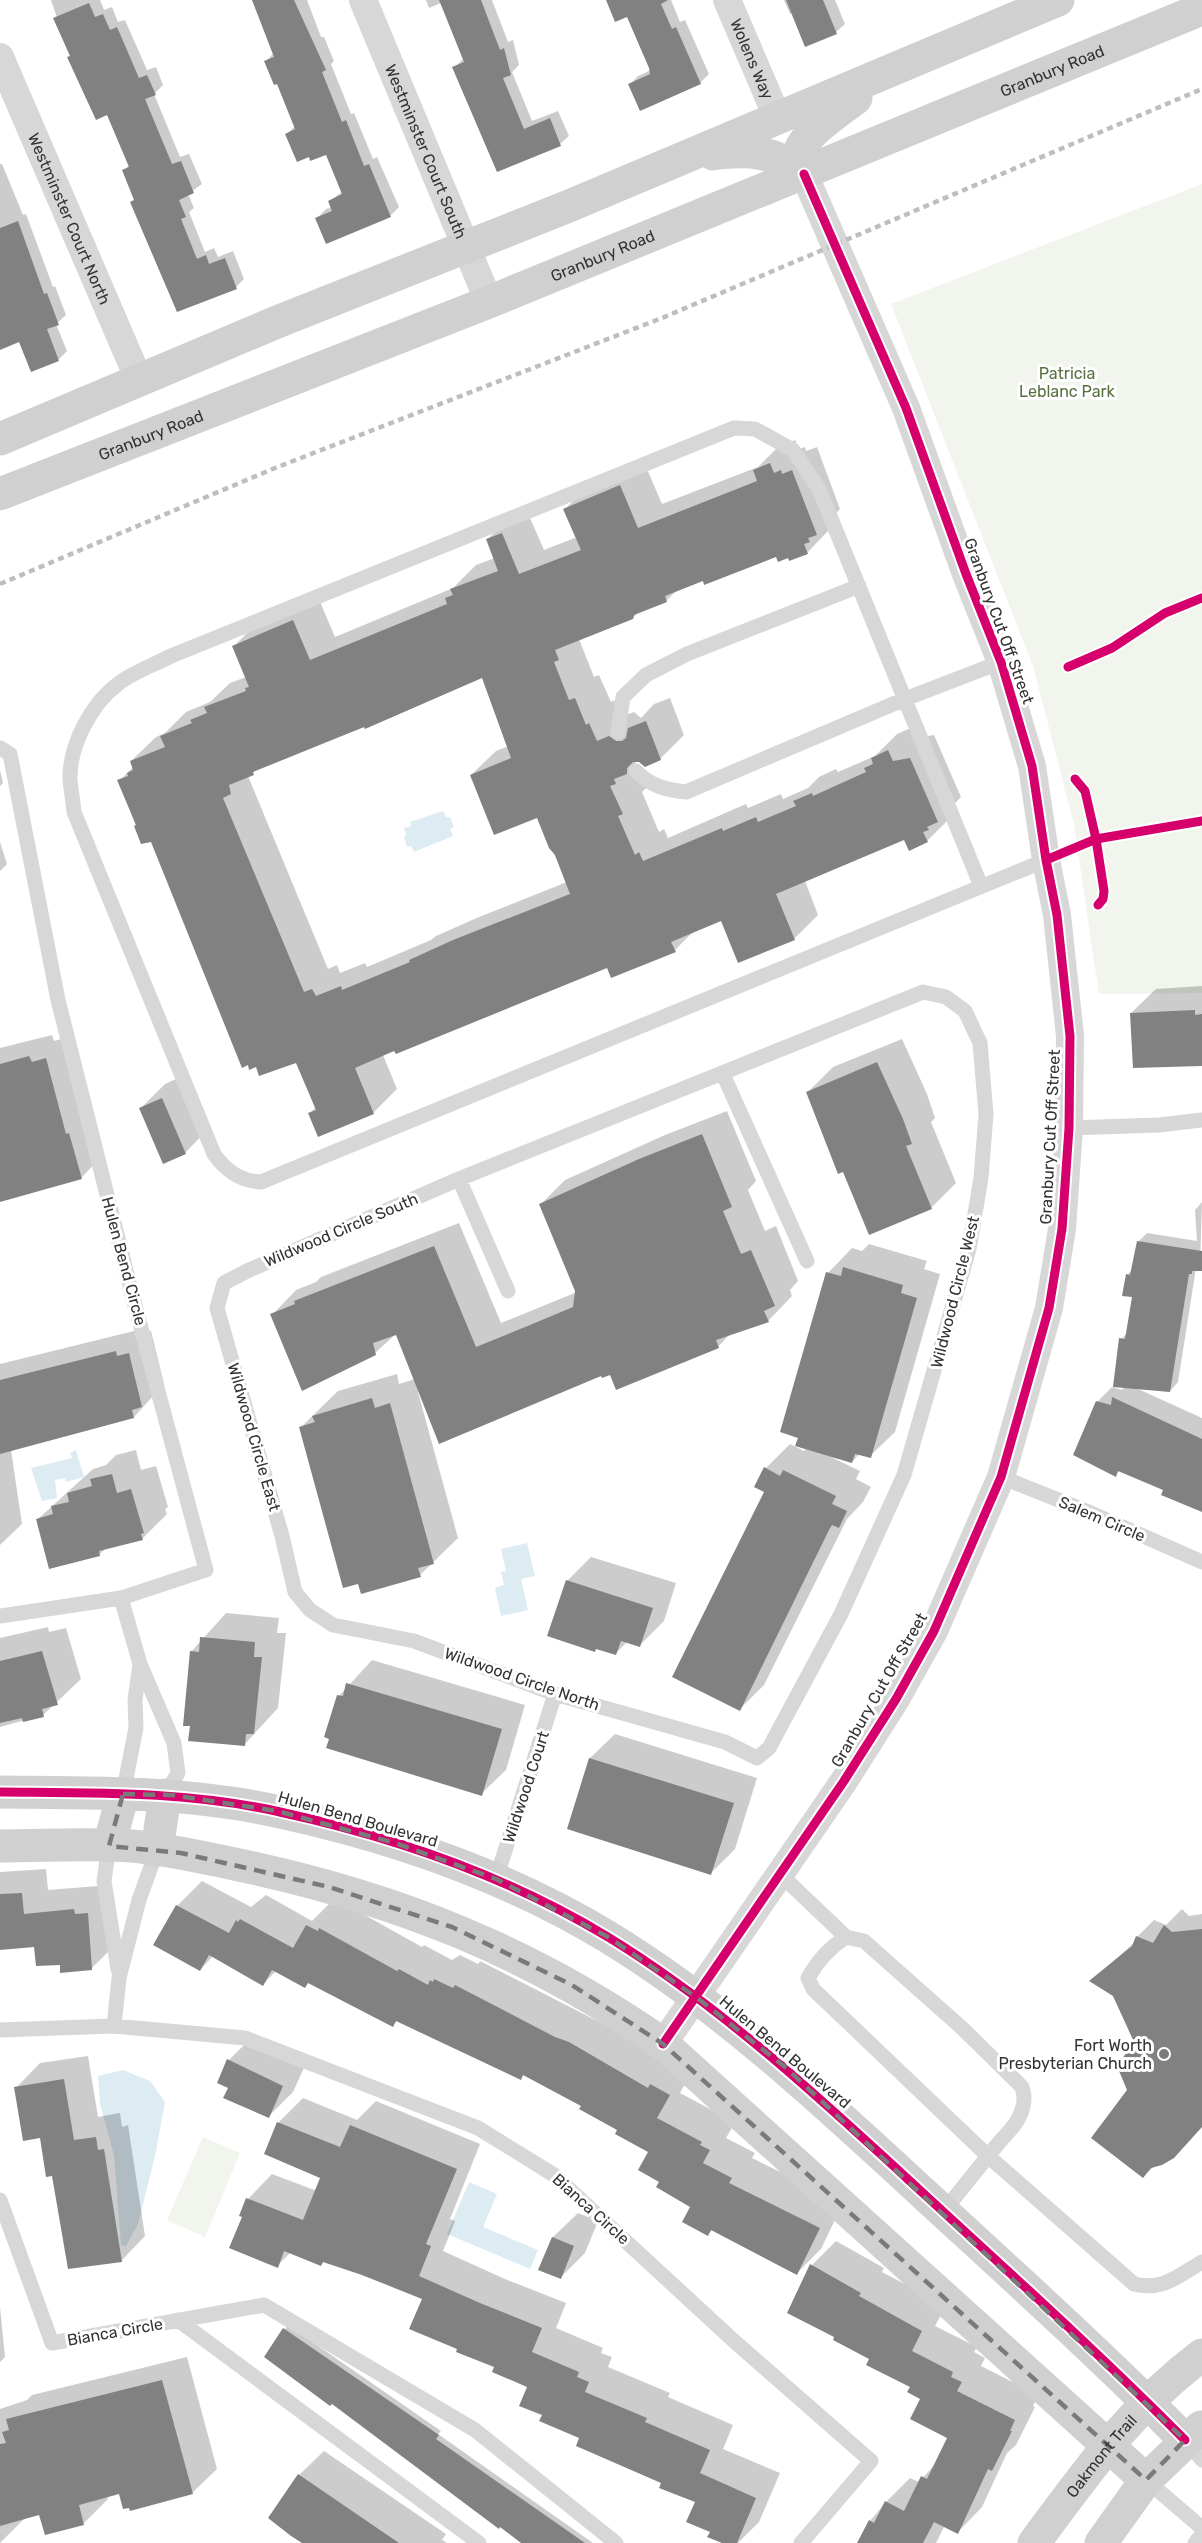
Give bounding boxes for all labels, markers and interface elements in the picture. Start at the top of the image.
street label: Wolens Way [727,16,778,102]
street label: Granbury Road [997,41,1107,101]
street label: Westminster Court South [381,61,471,241]
street label: Westminster Court North [24,130,115,307]
street label: Granbury Road [548,226,657,285]
park label: Patricia Leblanc Park [1019,364,1116,401]
street label: Granbury Road [96,406,206,464]
street label: Granbury Cut Off Street [960,535,1038,707]
street label: Granbury Cut Off Street [1036,1049,1064,1225]
street label: Wildwood Circle South [261,1189,421,1271]
street label: Hulen Bend Circle [98,1195,150,1327]
street label: Wildwood Circle West [927,1214,983,1370]
street label: Wildwood Circle East [224,1361,284,1513]
street label: Salem Circle [1056,1492,1148,1546]
street label: Granbury Cut Off Street [827,1609,931,1771]
street label: Wildwood Circle North [442,1643,602,1715]
street label: Wildwood Court [499,1729,553,1845]
street label: Hulen Bend Boulevard [276,1787,440,1851]
street label: Hulen Bend Boulevard [716,1992,854,2112]
place label: Fort Worth Presbyterian Church [998,2036,1152,2073]
marker: Fort Worth Presbyterian Church [1157,2047,1171,2061]
street label: Bianca Circle [549,2170,633,2248]
street label: Bianca Circle [66,2314,164,2350]
street label: Oakmont Trail [1062,2411,1140,2501]

